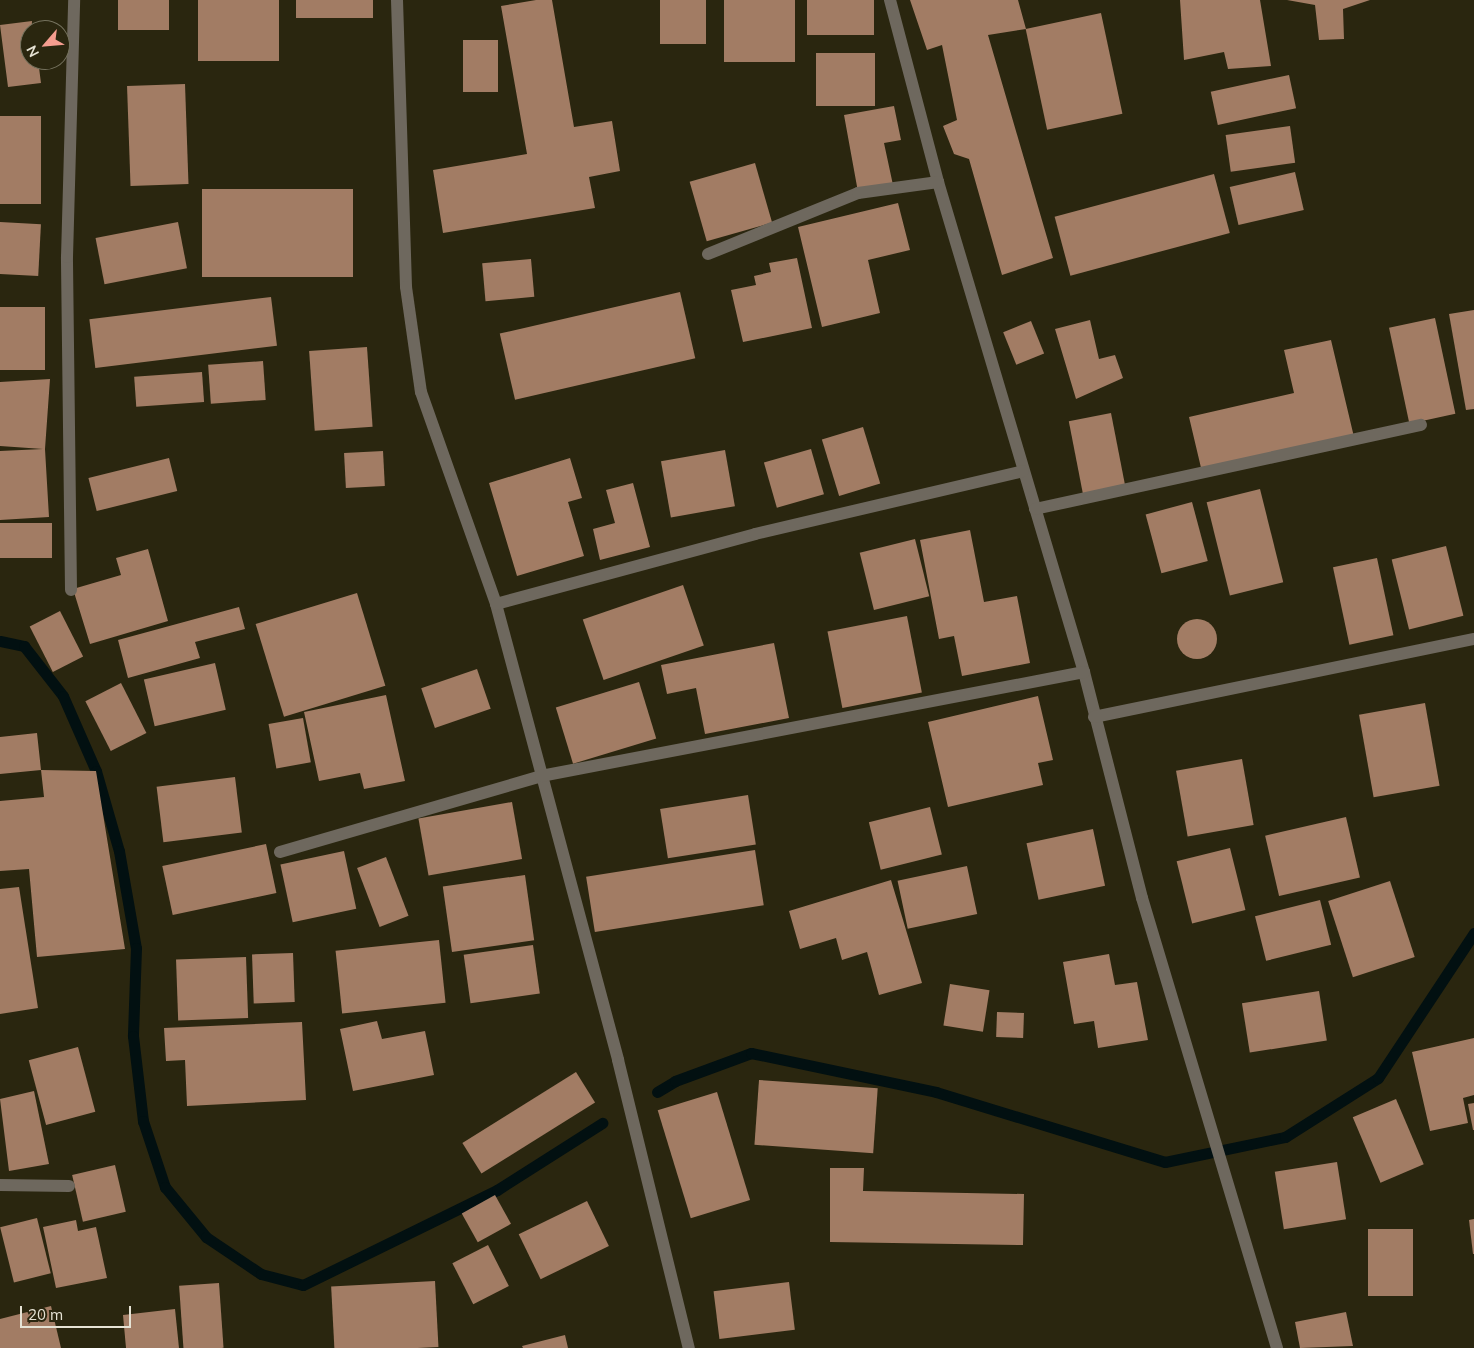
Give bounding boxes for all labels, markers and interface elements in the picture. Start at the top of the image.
north arrow [20,20,70,70]
text: N [22,43,43,60]
scale bar [22,1296,134,1328]
text: 20 m [28,1305,63,1324]

